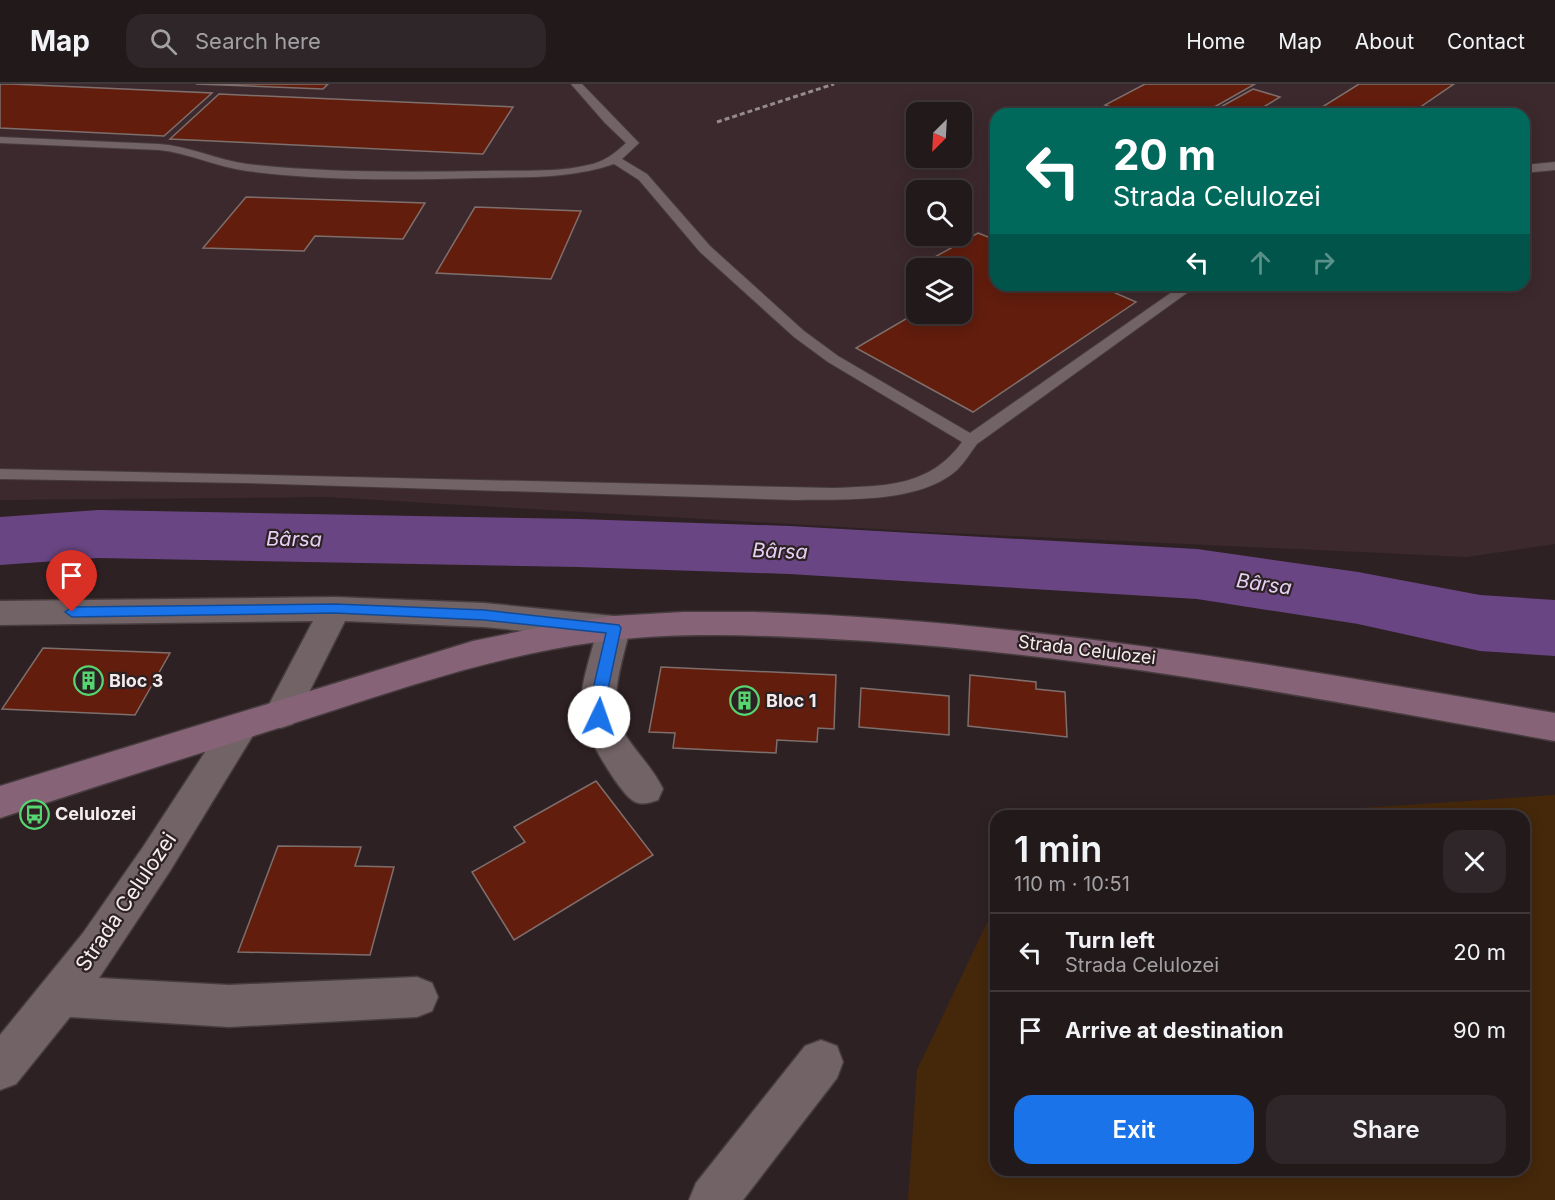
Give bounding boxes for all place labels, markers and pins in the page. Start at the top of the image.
pin [46,550,97,612]
building icon: Bloc 3 [72,665,104,697]
place label: Bloc 3 [109,670,163,691]
building icon: Bloc 1 [729,685,761,717]
place label: Bloc 1 [766,690,816,711]
bus stop icon: Celulozei [18,798,50,830]
place label: Celulozei [55,803,136,824]

